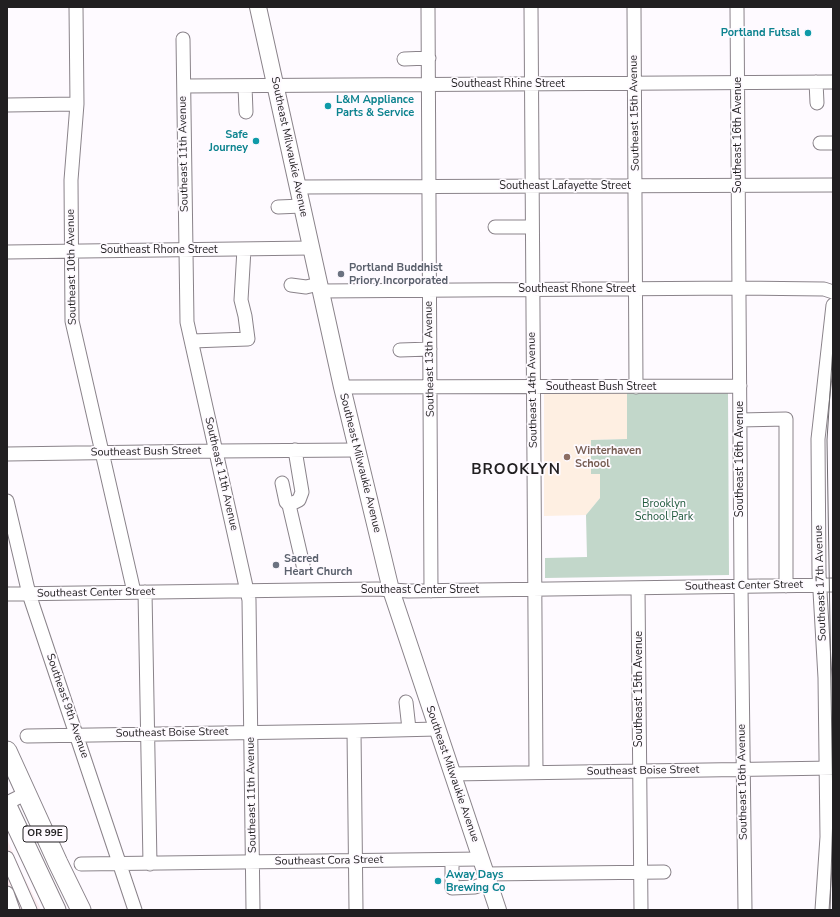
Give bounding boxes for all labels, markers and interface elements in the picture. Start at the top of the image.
place label: Portland Futsal [721,26,800,40]
marker: Portland Futsal [803,28,813,38]
street label: Southeast 15th Avenue [627,55,643,171]
street label: Southeast Milwaukie Avenue [268,76,310,218]
street label: Southeast Rhine Street [451,77,565,91]
street label: Southeast 16th Avenue [731,77,745,193]
place label: L&M Appliance Parts & Service [336,93,414,119]
street label: Southeast 11th Avenue [176,96,192,212]
marker: L&M Appliance Parts & Service [323,101,333,111]
place label: Safe Journey [209,128,248,154]
marker: Safe Journey [251,136,261,146]
street label: Southeast Lafayette Street [499,179,631,193]
street label: Southeast 10th Avenue [64,209,80,325]
street label: Southeast Rhone Street [100,243,218,257]
place label: Portland Buddhist Priory Incorporated [349,261,448,287]
marker: Portland Buddhist Priory Incorporated [336,269,346,279]
street label: Southeast Rhone Street [518,282,636,296]
street label: Southeast 13th Avenue [422,301,438,417]
street label: Southeast 14th Avenue [525,332,541,448]
street label: Southeast Bush Street [546,380,656,394]
street label: Southeast Milwaukie Avenue [336,392,384,534]
street label: Southeast 16th Avenue [733,401,747,517]
street label: Southeast 11th Avenue [201,416,241,532]
street label: Southeast Bush Street [91,444,201,460]
place label: Winterhaven School [575,444,641,470]
marker: Winterhaven School [562,452,572,462]
district label: BROOKLYN [471,461,561,479]
park label: Brooklyn School Park [635,497,693,523]
street label: Southeast 17th Avenue [812,525,830,641]
place label: Sacred Heart Church [284,552,352,578]
marker: Sacred Heart Church [271,560,281,570]
street label: Southeast Center Street [685,578,803,594]
street label: Southeast Center Street [361,583,479,597]
street label: Southeast Center Street [37,585,155,601]
street label: Southeast 15th Avenue [632,631,646,747]
street label: Southeast 9th Avenue [43,652,91,760]
street label: Southeast Milwaukie Avenue [422,704,482,844]
street label: Southeast 16th Avenue [735,724,751,840]
street label: Southeast Boise Street [115,725,229,741]
street label: Southeast 11th Avenue [244,737,260,853]
street label: Southeast Boise Street [586,763,700,779]
road number: OR 99E [23,826,67,842]
street label: Southeast Cora Street [275,853,383,869]
place label: Away Days Brewing Co [446,868,505,894]
marker: Away Days Brewing Co [433,876,443,886]

